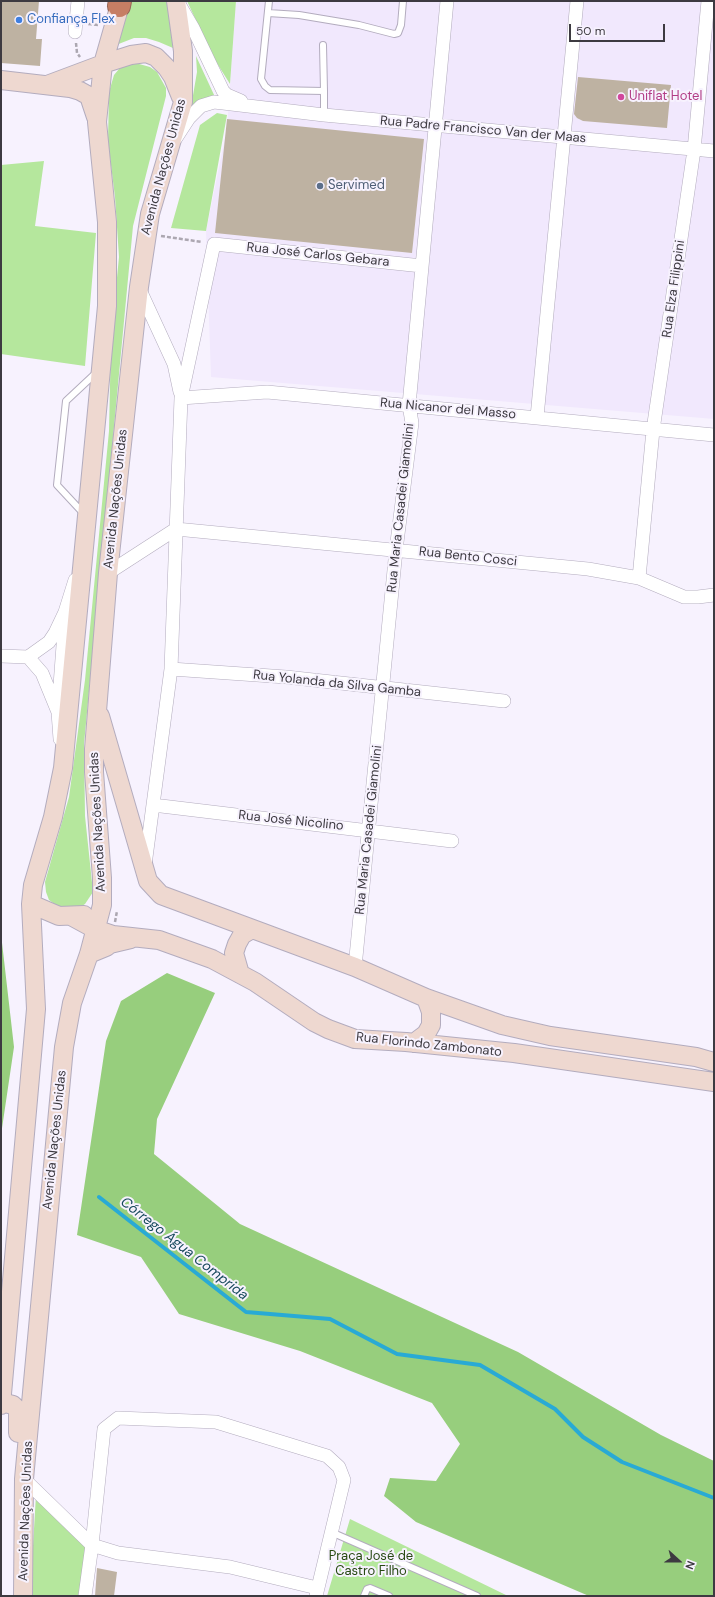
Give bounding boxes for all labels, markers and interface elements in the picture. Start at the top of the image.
place label: Confiança Flex [27,12,115,28]
marker: Confiança Flex [14,15,24,25]
scale bar [571,16,667,42]
text: 50 m [576,23,605,39]
place label: Uniflat Hotel [629,89,702,105]
marker: Uniflat Hotel [616,92,626,102]
street label: Avenida Nações Unidas [138,97,190,237]
street label: Rua Padre Francisco Van der Maas [379,113,587,147]
place label: Servimed [328,178,385,194]
marker: Servimed [315,181,325,191]
street label: Rua Elza Filippini [659,239,689,339]
street label: Rua José Carlos Gebara [246,240,390,270]
street label: Rua Nicanor del Masso [379,395,517,423]
street label: Rua Maria Casadei Giamolini [384,423,418,593]
street label: Avenida Nações Unidas [101,428,131,570]
street label: Rua Bento Cosci [418,544,518,570]
street label: Rua Yolanda da Silva Gamba [252,667,422,701]
street label: Rua Maria Casadei Giamolini [352,745,386,915]
street label: Avenida Nações Unidas [87,751,109,893]
street label: Rua José Nicolino [238,808,344,834]
street label: Rua Florindo Zambonato [355,1030,503,1060]
street label: Avenida Nações Unidas [40,1069,70,1211]
water label: Córrego Água Comprida [117,1194,251,1304]
street label: Avenida Nações Unidas [16,1440,36,1582]
north arrow [659,1541,699,1581]
park label: Praça José de Castro Filho [329,1549,413,1580]
text: N [682,1559,698,1572]

